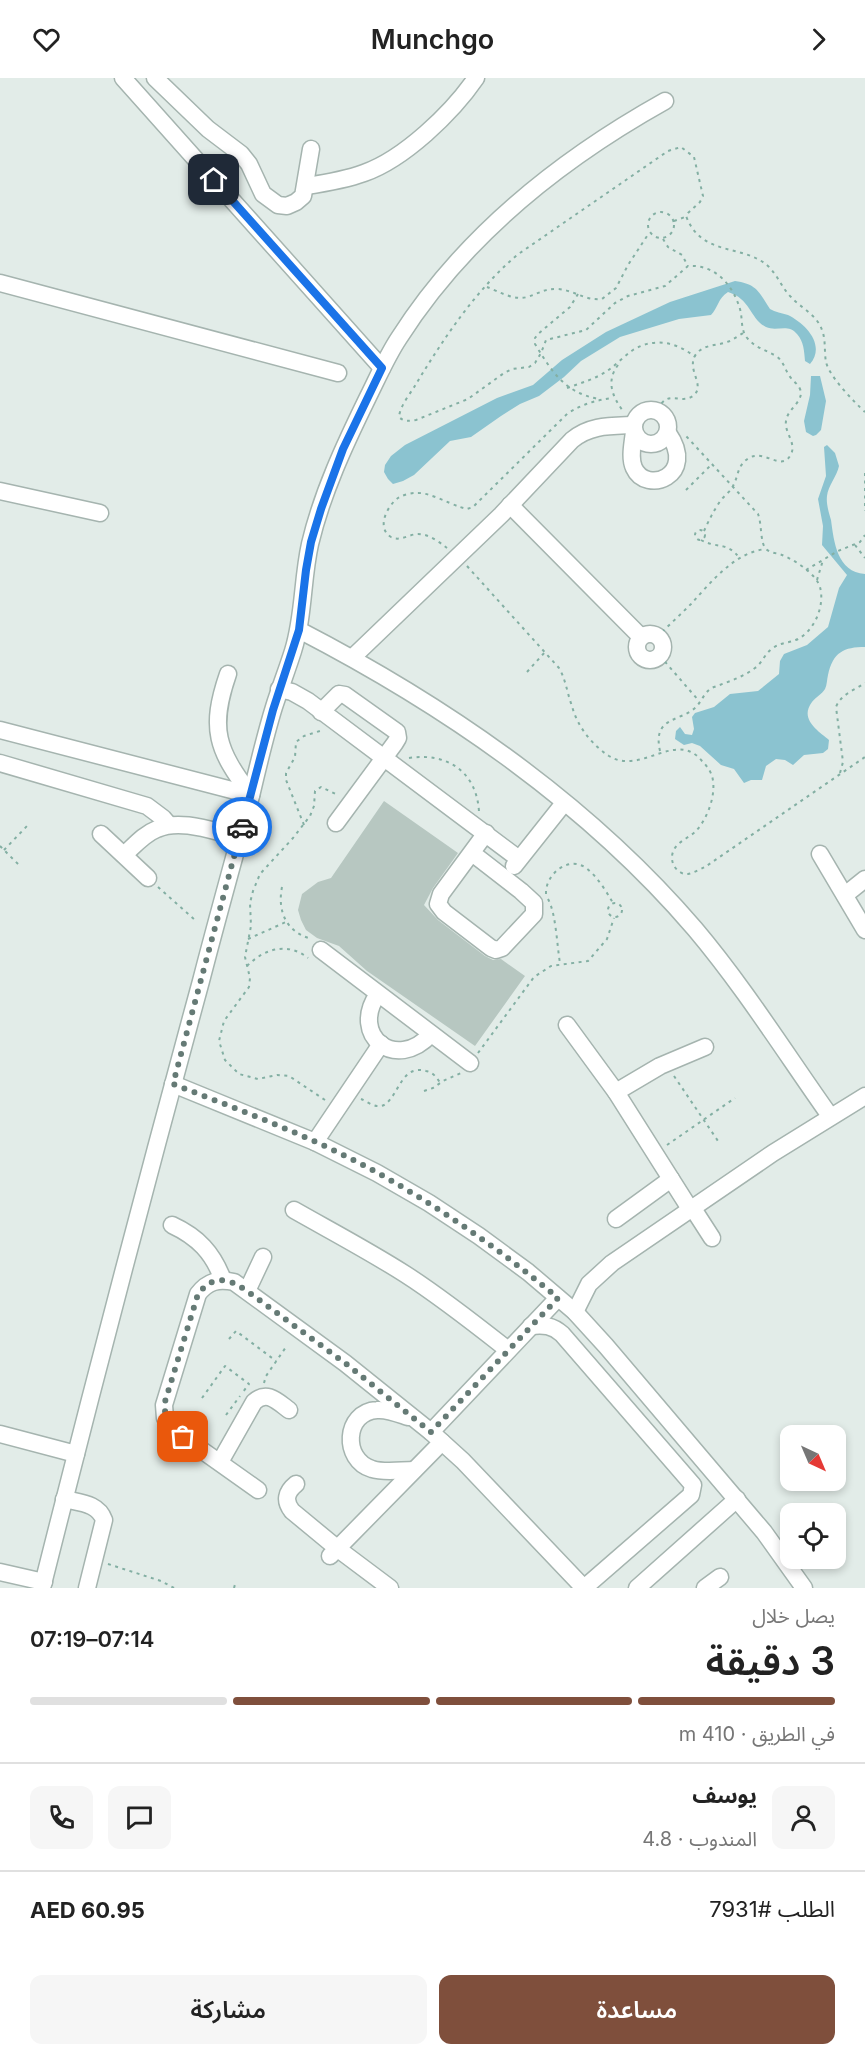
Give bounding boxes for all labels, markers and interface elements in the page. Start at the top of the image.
icon: heart [30,23,63,56]
text: Munchgo [371,23,494,56]
icon: forward [802,23,835,56]
pin [188,154,239,205]
icon: home [197,163,230,196]
courier [212,797,272,857]
icon: car [226,811,259,844]
pin [157,1411,208,1462]
icon: bag [166,1420,199,1453]
north arrow [780,1425,846,1491]
map controls [780,1425,846,1569]
button: locate [780,1503,846,1569]
text: يصل خلال [752,1604,835,1628]
text: 07:14–07:19 [30,1626,154,1652]
text: 3 دقيقة [706,1637,835,1684]
text: في الطريق · 410 m [679,1722,835,1746]
text: يوسف [692,1782,757,1808]
button: phone [30,1786,93,1849]
button: chat [108,1786,171,1849]
button: person [772,1786,835,1849]
text: المندوب · 4.8 [642,1827,757,1851]
text: الطلب #7931 [709,1896,835,1922]
text: AED 60.95 [30,1897,145,1923]
button: مشاركة [30,1975,427,2044]
button: مساعدة [439,1975,835,2044]

